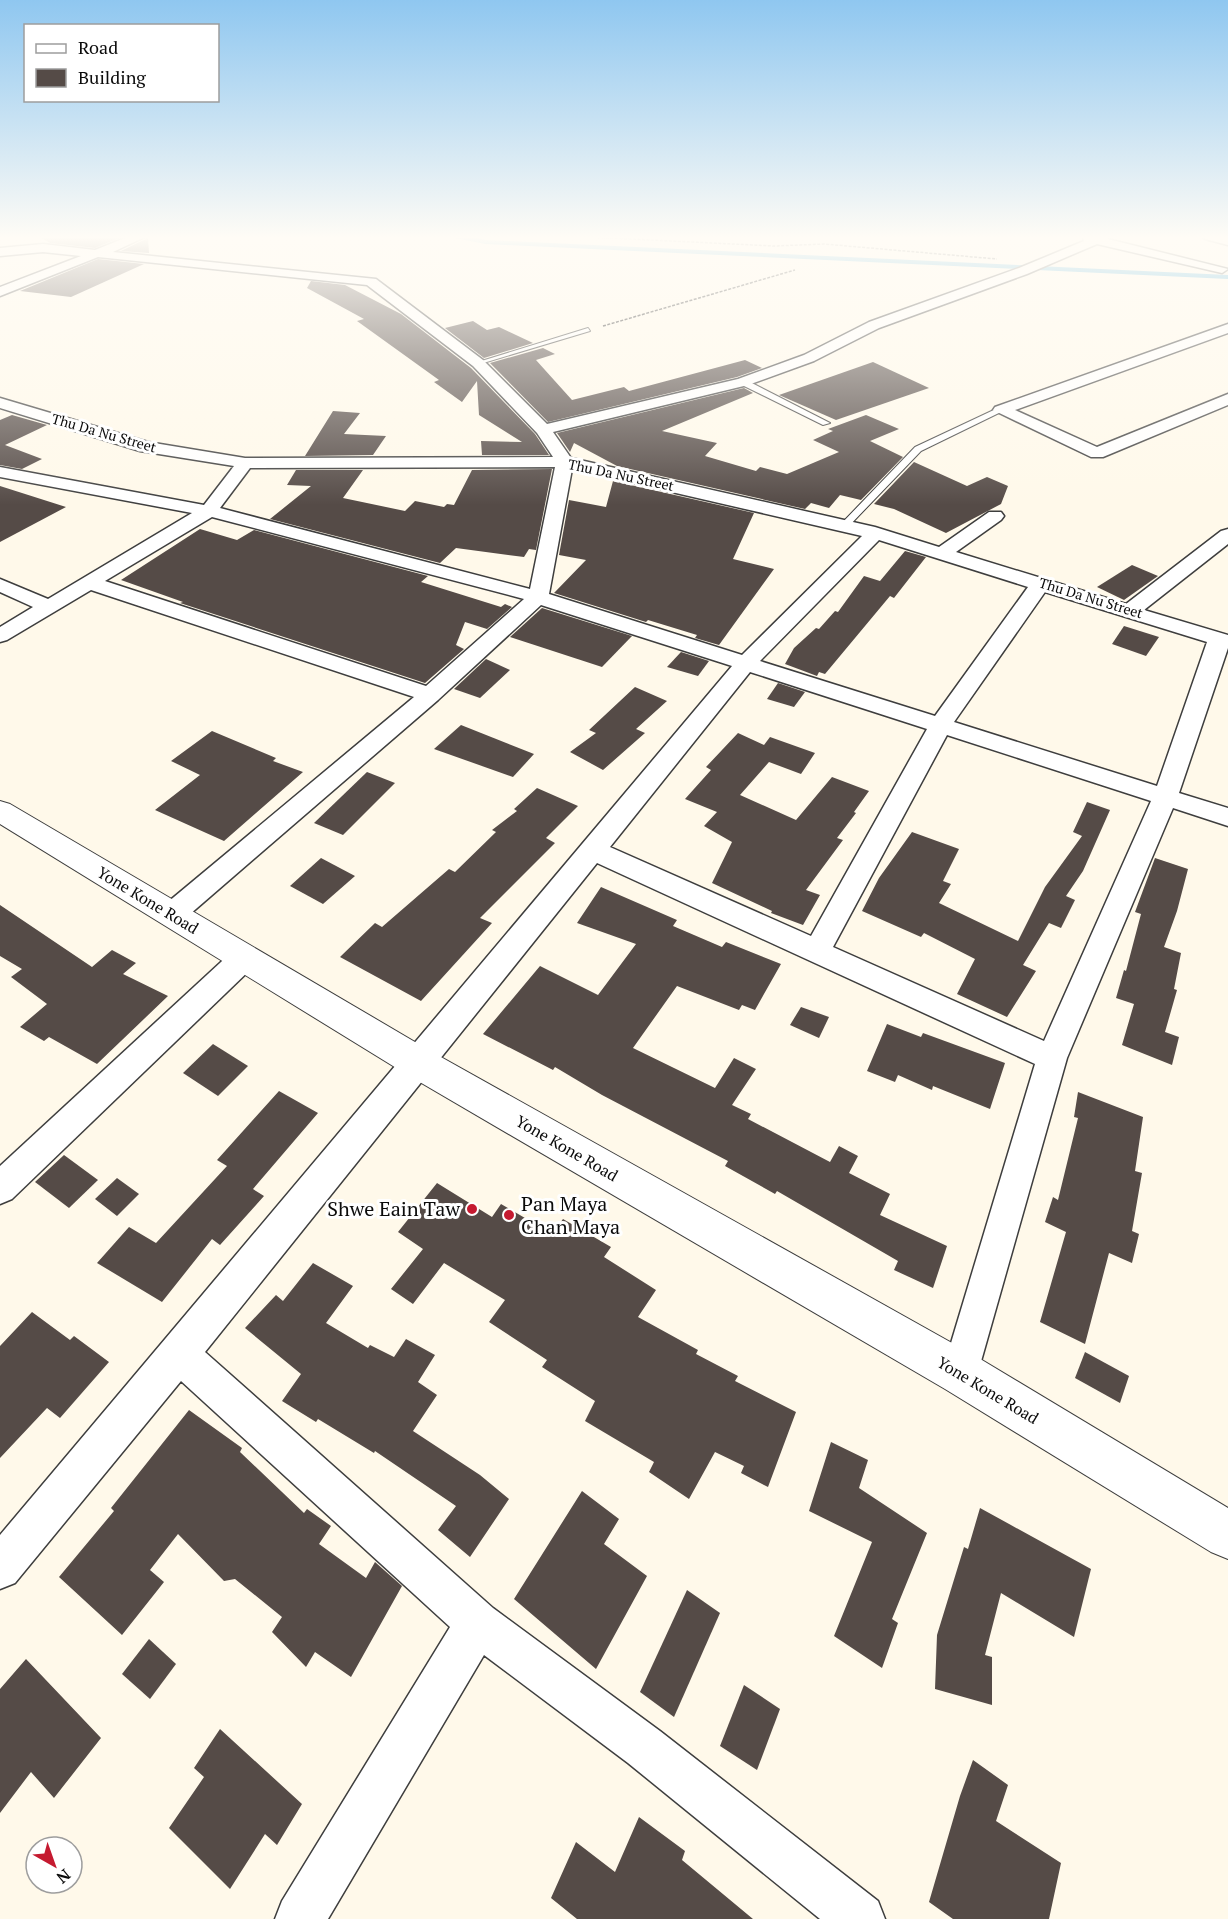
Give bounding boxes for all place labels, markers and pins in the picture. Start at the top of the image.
place label: Pan Maya Chan Maya [521,1190,620,1240]
place label: Shwe Eain Taw [327,1195,460,1222]
marker: Shwe Eain Taw [465,1202,479,1216]
marker: Pan Maya Chan Maya [502,1208,516,1222]

